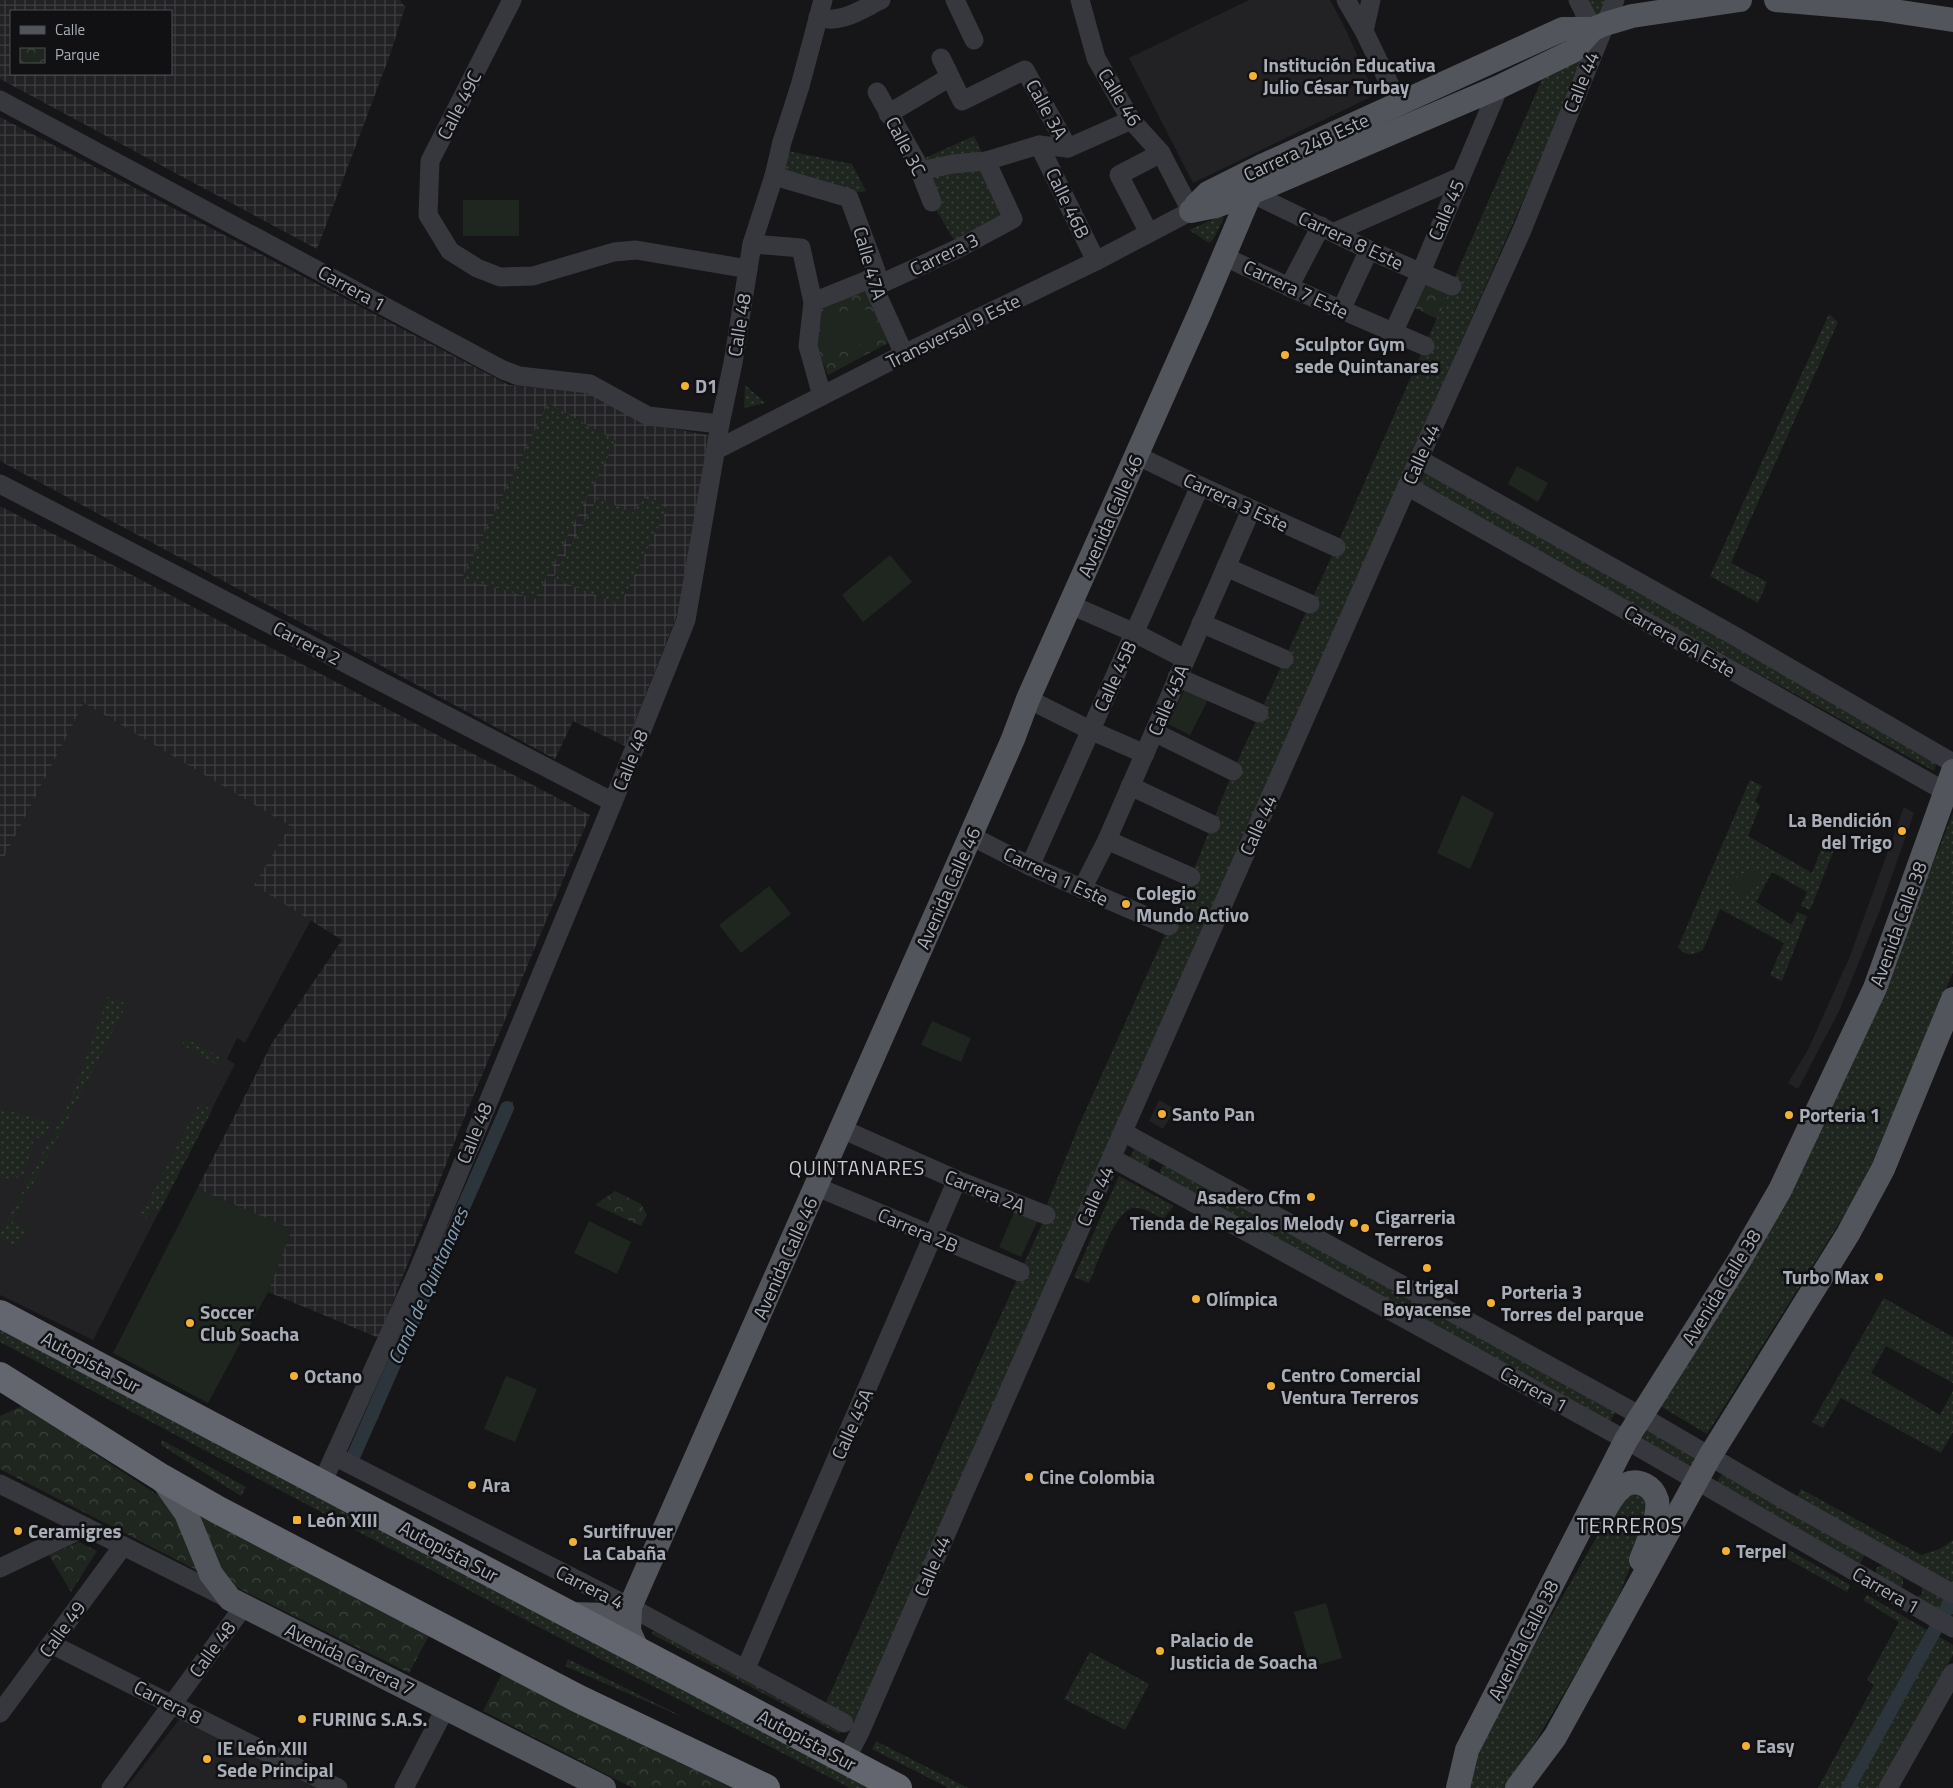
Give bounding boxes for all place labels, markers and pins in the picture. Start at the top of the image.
place label: Institución Educativa Julio César Turbay [1263,50,1436,101]
marker: Institución Educativa Julio César Turbay [1247,70,1259,82]
place label: Sculptor Gym sede Quintanares [1295,329,1439,380]
marker: Sculptor Gym sede Quintanares [1279,349,1291,361]
place label: D1 [695,371,718,400]
marker: D1 [679,380,691,392]
place label: La Bendición del Trigo [1788,805,1892,856]
marker: La Bendición del Trigo [1896,825,1908,837]
place label: Colegio Mundo Activo [1136,878,1249,929]
marker: Colegio Mundo Activo [1120,898,1132,910]
place label: Santo Pan [1172,1099,1255,1128]
place label: Porteria 1 [1799,1100,1880,1129]
marker: Santo Pan [1156,1108,1168,1120]
marker: Porteria 1 [1783,1109,1795,1121]
place label: Asadero Cfm [1196,1182,1301,1211]
marker: Asadero Cfm [1305,1191,1317,1203]
place label: Cigarreria Terreros [1375,1202,1456,1253]
place label: Tienda de Regalos Melody [1130,1208,1344,1237]
marker: Tienda de Regalos Melody [1348,1217,1360,1229]
marker: Cigarreria Terreros [1359,1222,1371,1234]
marker: El trigal Boyacense [1421,1262,1433,1274]
place label: Turbo Max [1783,1262,1869,1291]
marker: Turbo Max [1873,1271,1885,1283]
place label: El trigal Boyacense [1383,1272,1471,1323]
place label: Porteria 3 Torres del parque [1501,1277,1644,1328]
place label: Olímpica [1206,1284,1278,1313]
marker: Olímpica [1190,1293,1202,1305]
place label: Soccer Club Soacha [200,1297,300,1348]
marker: Porteria 3 Torres del parque [1485,1297,1497,1309]
marker: Soccer Club Soacha [184,1317,196,1329]
place label: Centro Comercial Ventura Terreros [1281,1360,1421,1411]
place label: Octano [304,1361,362,1390]
marker: Octano [288,1370,300,1382]
marker: Centro Comercial Ventura Terreros [1265,1380,1277,1392]
place label: Cine Colombia [1039,1462,1155,1491]
place label: Ara [482,1470,511,1499]
marker: Cine Colombia [1023,1471,1035,1483]
marker: Ara [466,1479,478,1491]
place label: León XIII [307,1505,378,1534]
marker: León XIII [291,1514,303,1526]
place label: Ceramigres [28,1516,121,1545]
place label: Surtifruver La Cabaña [583,1516,673,1567]
marker: Ceramigres [12,1525,24,1537]
marker: Surtifruver La Cabaña [567,1536,579,1548]
place label: Terpel [1736,1536,1787,1565]
marker: Terpel [1720,1545,1732,1557]
place label: Palacio de Justicia de Soacha [1170,1625,1318,1676]
marker: Palacio de Justicia de Soacha [1154,1645,1166,1657]
place label: FURING S.A.S. [312,1704,427,1733]
marker: FURING S.A.S. [296,1713,308,1725]
place label: Easy [1756,1731,1795,1760]
place label: IE León XIII Sede Principal [217,1733,334,1784]
marker: Easy [1740,1740,1752,1752]
marker: IE León XIII Sede Principal [201,1753,213,1765]

